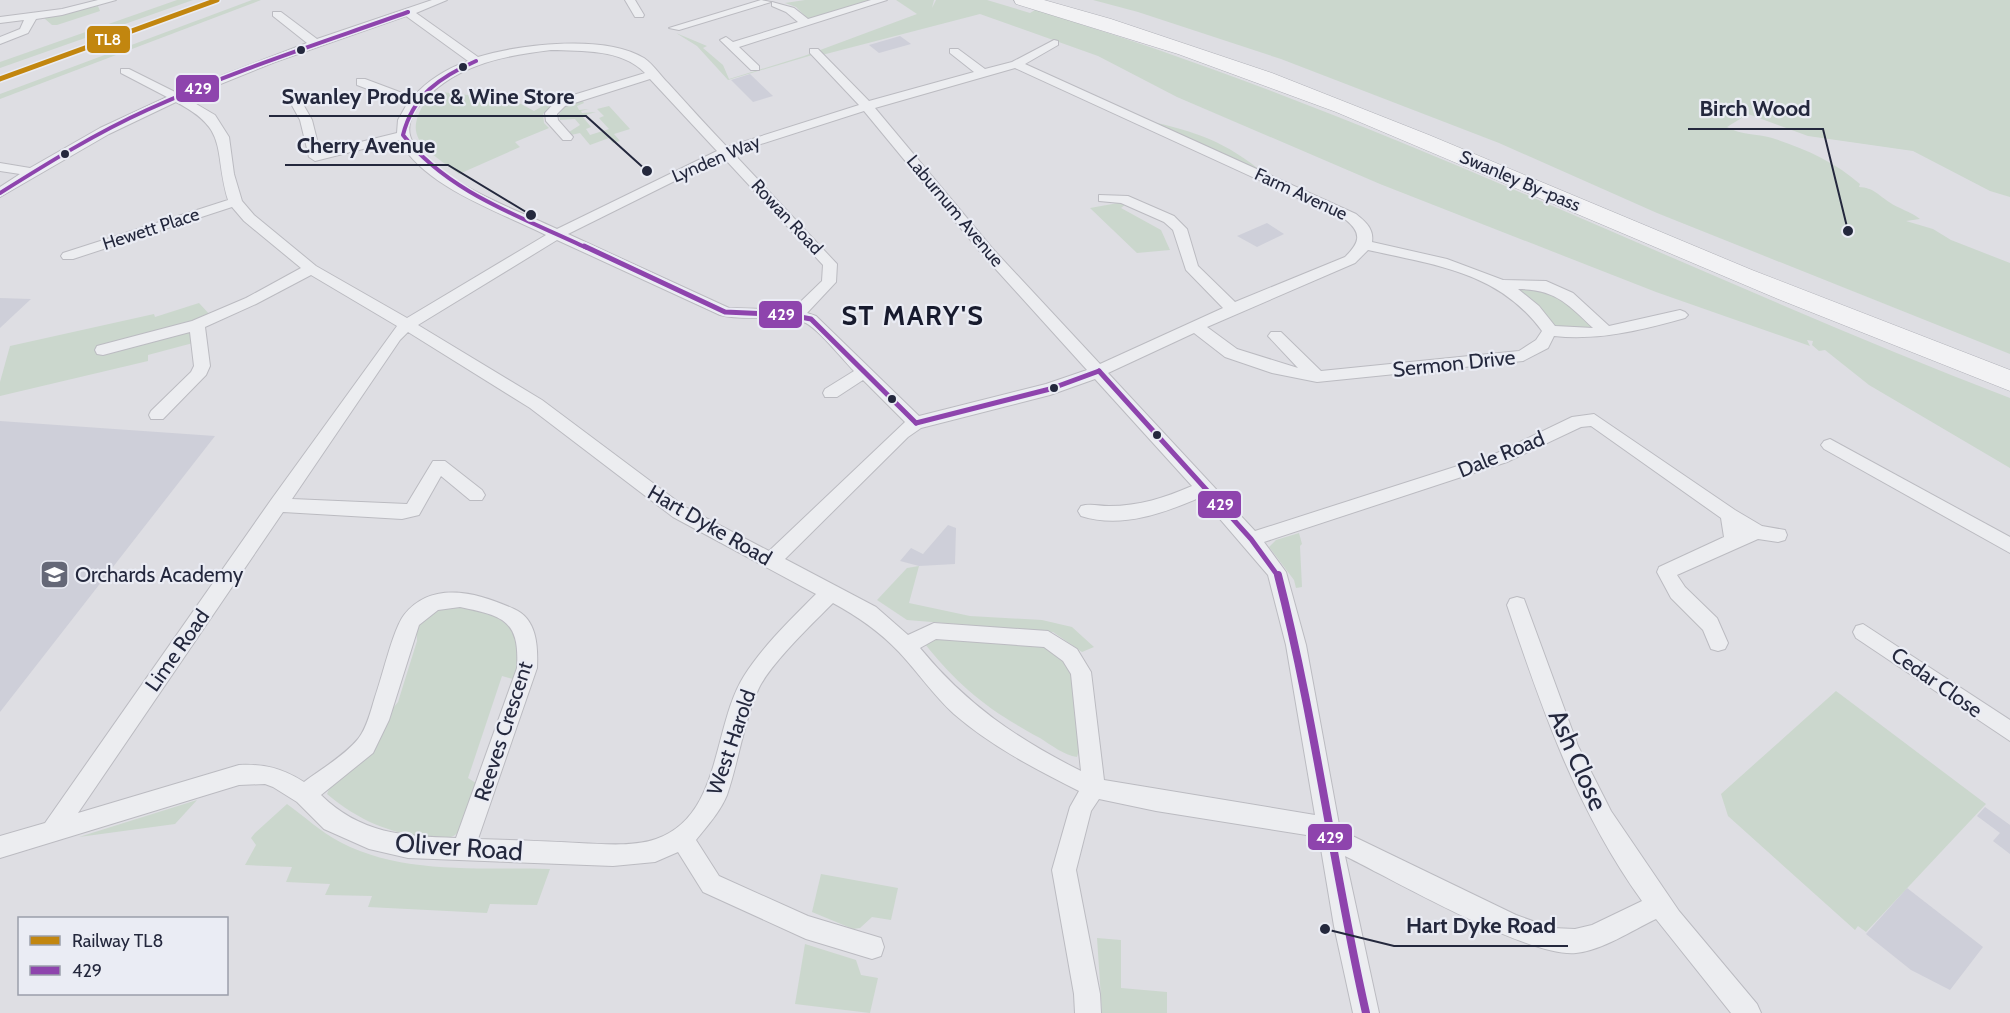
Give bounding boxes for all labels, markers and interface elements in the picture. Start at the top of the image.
line badge: TL8 [86,25,131,54]
text: TL8 [95,30,121,49]
unlabelled marker [295,44,307,56]
unlabelled marker [457,61,469,73]
line badge: 429 [175,74,220,103]
callout: Swanley Produce & Wine Store [269,76,586,116]
text: 429 [184,79,212,98]
text: Swanley Produce & Wine Store [281,83,575,110]
callout: Birch Wood [1688,89,1823,129]
text: Birch Wood [1699,95,1811,122]
callout: Cherry Avenue [285,125,448,165]
street label: Lynden Way [669,131,763,187]
text: Cherry Avenue [297,132,435,159]
street label: Swanley By-pass [1456,146,1584,216]
unlabelled marker [59,148,71,160]
street label: Laburnum Avenue [902,151,1008,271]
street label: Farm Avenue [1251,163,1351,225]
street label: Rowan Road [747,175,827,259]
street label: Hewett Place [100,203,202,255]
district label: ST MARY'S [841,299,985,332]
line badge: 429 [758,300,803,329]
text: 429 [767,305,795,324]
street label: Sermon Drive [1391,344,1517,382]
unlabelled marker [1048,382,1060,394]
unlabelled marker [886,393,898,405]
street label: Dale Road [1454,425,1548,483]
unlabelled marker [1151,429,1163,441]
street label: Hart Dyke Road [644,479,776,571]
line badge: 429 [1197,490,1242,519]
text: 429 [1206,495,1234,514]
school or university icon: Orchards Academy [38,558,70,590]
place label: Orchards Academy [75,562,244,587]
street label: Lime Road [140,604,214,696]
street label: Cedar Close [1887,642,1987,723]
street label: Reeves Crescent [469,658,537,804]
street label: West Harold [701,686,761,798]
street label: Ash Close [1542,705,1614,815]
line badge: 429 [1307,823,1353,851]
street label: Oliver Road [394,827,524,867]
text: 429 [1316,828,1344,847]
callout: Hart Dyke Road [1394,906,1568,946]
text: Hart Dyke Road [1406,912,1556,939]
legend [18,917,228,995]
text: Railway TL8 [72,930,163,952]
text: 429 [72,960,102,982]

